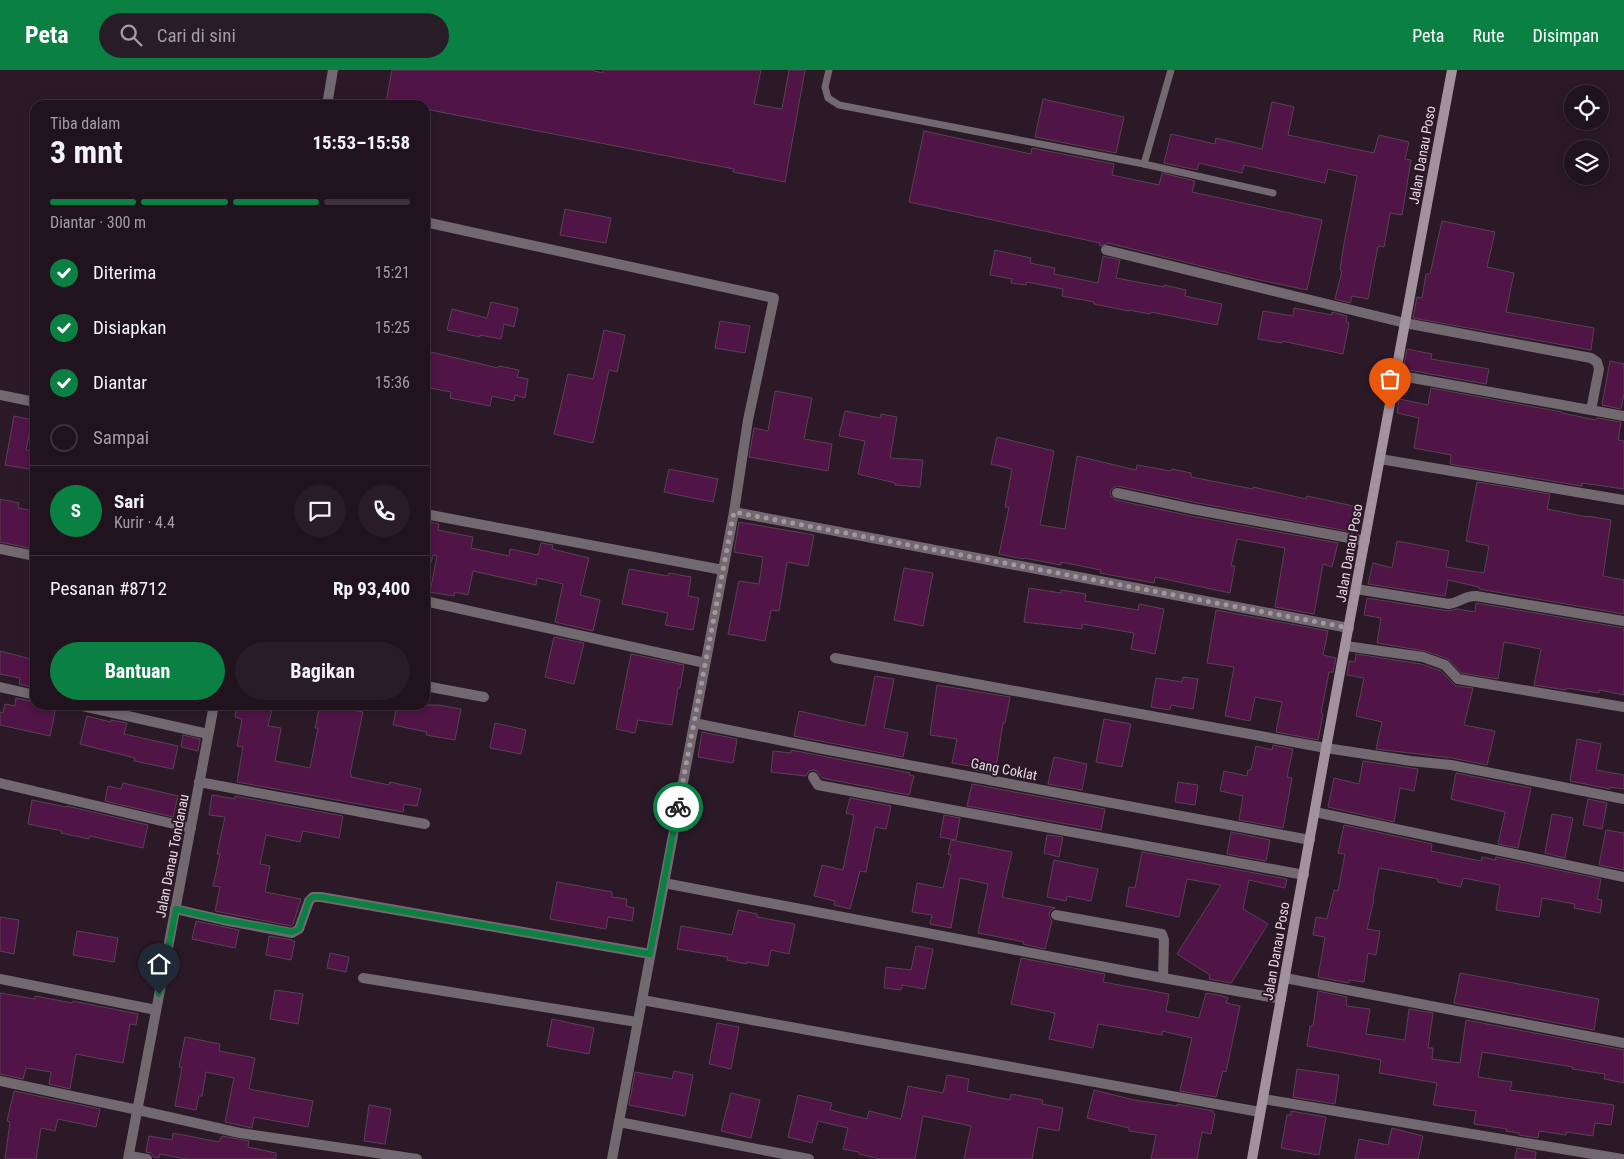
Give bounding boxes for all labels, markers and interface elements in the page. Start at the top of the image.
search box [99,13,449,58]
text: Peta [25,21,69,49]
icon: search [117,21,145,49]
text: Cari di sini [157,24,236,47]
text: Peta [1412,25,1444,46]
text: Rute [1472,25,1504,46]
text: Disimpan [1532,25,1599,46]
map controls [1564,85,1609,185]
button: locate [1564,85,1609,130]
street label: Jalan Danau Poso [1405,105,1439,205]
text: Tiba dalam [50,114,120,133]
text: 15:53–15:58 [312,131,410,154]
text: 3 mnt [50,133,123,171]
button: layers [1564,140,1609,185]
text: Diantar · 300 m [50,213,146,232]
icon: check [50,259,78,287]
text: Diterima [93,261,156,284]
text: 15:21 [375,263,410,282]
icon: check [50,314,78,342]
text: Disiapkan [93,316,167,339]
text: 15:25 [375,318,410,337]
pin [1369,358,1411,409]
icon: bag [1376,365,1404,393]
icon: check [50,369,78,397]
text: Diantar [93,371,147,394]
text: 15:36 [375,373,410,392]
text: Sampai [93,426,149,449]
button: chat [294,485,346,537]
button: phone [358,485,410,537]
text: Sari [114,490,144,513]
text: S [71,499,81,522]
street label: Jalan Danau Poso [1332,503,1366,603]
text: Kurir · 4.4 [114,513,175,532]
text: Pesanan #8712 [50,577,167,600]
text: Rp 93,400 [333,577,410,600]
button: Bantuan [50,642,225,700]
button: Bagikan [235,642,410,700]
street label: Gang Coklat [969,755,1039,783]
courier [653,782,703,832]
street label: Jalan Danau Tondanau [152,793,192,919]
icon: bike [664,793,692,821]
street label: Jalan Danau Poso [1259,901,1293,1001]
pin [138,943,180,994]
icon: home [145,950,173,978]

